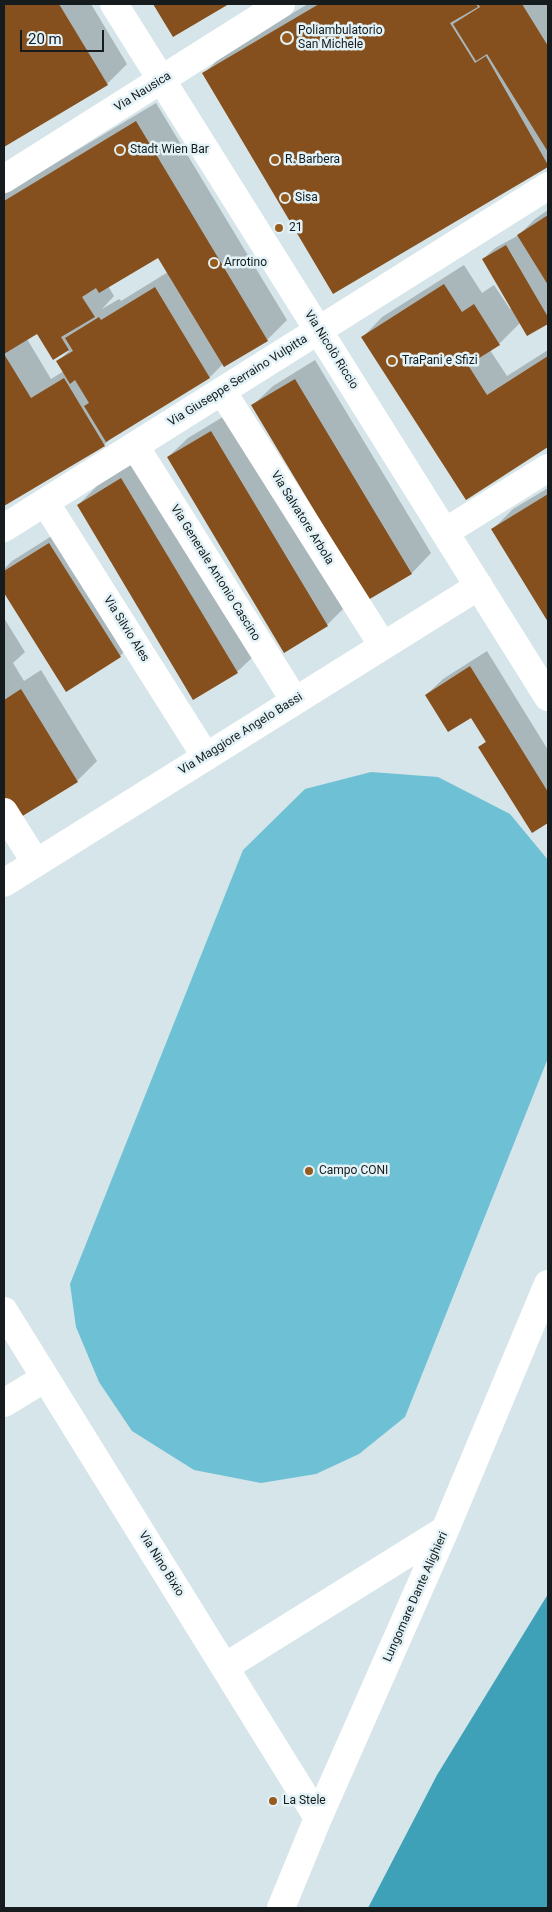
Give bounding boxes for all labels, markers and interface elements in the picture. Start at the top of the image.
scale bar [22,20,106,52]
place label: Poliambulatorio San Michele [298,24,383,52]
text: 20 m [28,30,62,48]
marker: Poliambulatorio San Michele [280,31,294,45]
street label: Via Nausica [112,69,174,115]
place label: Stadt Wien Bar [130,143,209,157]
marker: Stadt Wien Bar [114,144,126,156]
place label: R. Barbera [285,153,340,167]
marker: R. Barbera [269,154,281,166]
place label: Sisa [295,191,318,205]
marker: Sisa [279,192,291,204]
place label: 21 [289,221,302,235]
marker: 21 [273,222,285,234]
place label: Arrotino [224,256,267,270]
marker: Arrotino [208,257,220,269]
street label: Via Nicolò Riccio [301,308,361,392]
street label: Via Giuseppe Serraino Vulpitta [166,332,310,430]
place label: TraPani e Sfizi [402,354,478,368]
marker: TraPani e Sfizi [386,355,398,367]
street label: Via Salvatore Arbola [267,468,337,568]
street label: Via Generale Antonio Cascino [167,502,263,644]
street label: Via Silvio Ales [100,593,152,665]
street label: Via Maggiore Angelo Bassi [176,690,306,778]
place label: Campo CONI [319,1164,388,1178]
marker: Campo CONI [303,1165,315,1177]
street label: Via Nino Bixio [135,1529,187,1599]
street label: Lungomare Dante Alighieri [381,1530,451,1664]
place label: La Stele [283,1794,326,1808]
marker: La Stele [267,1795,279,1807]

